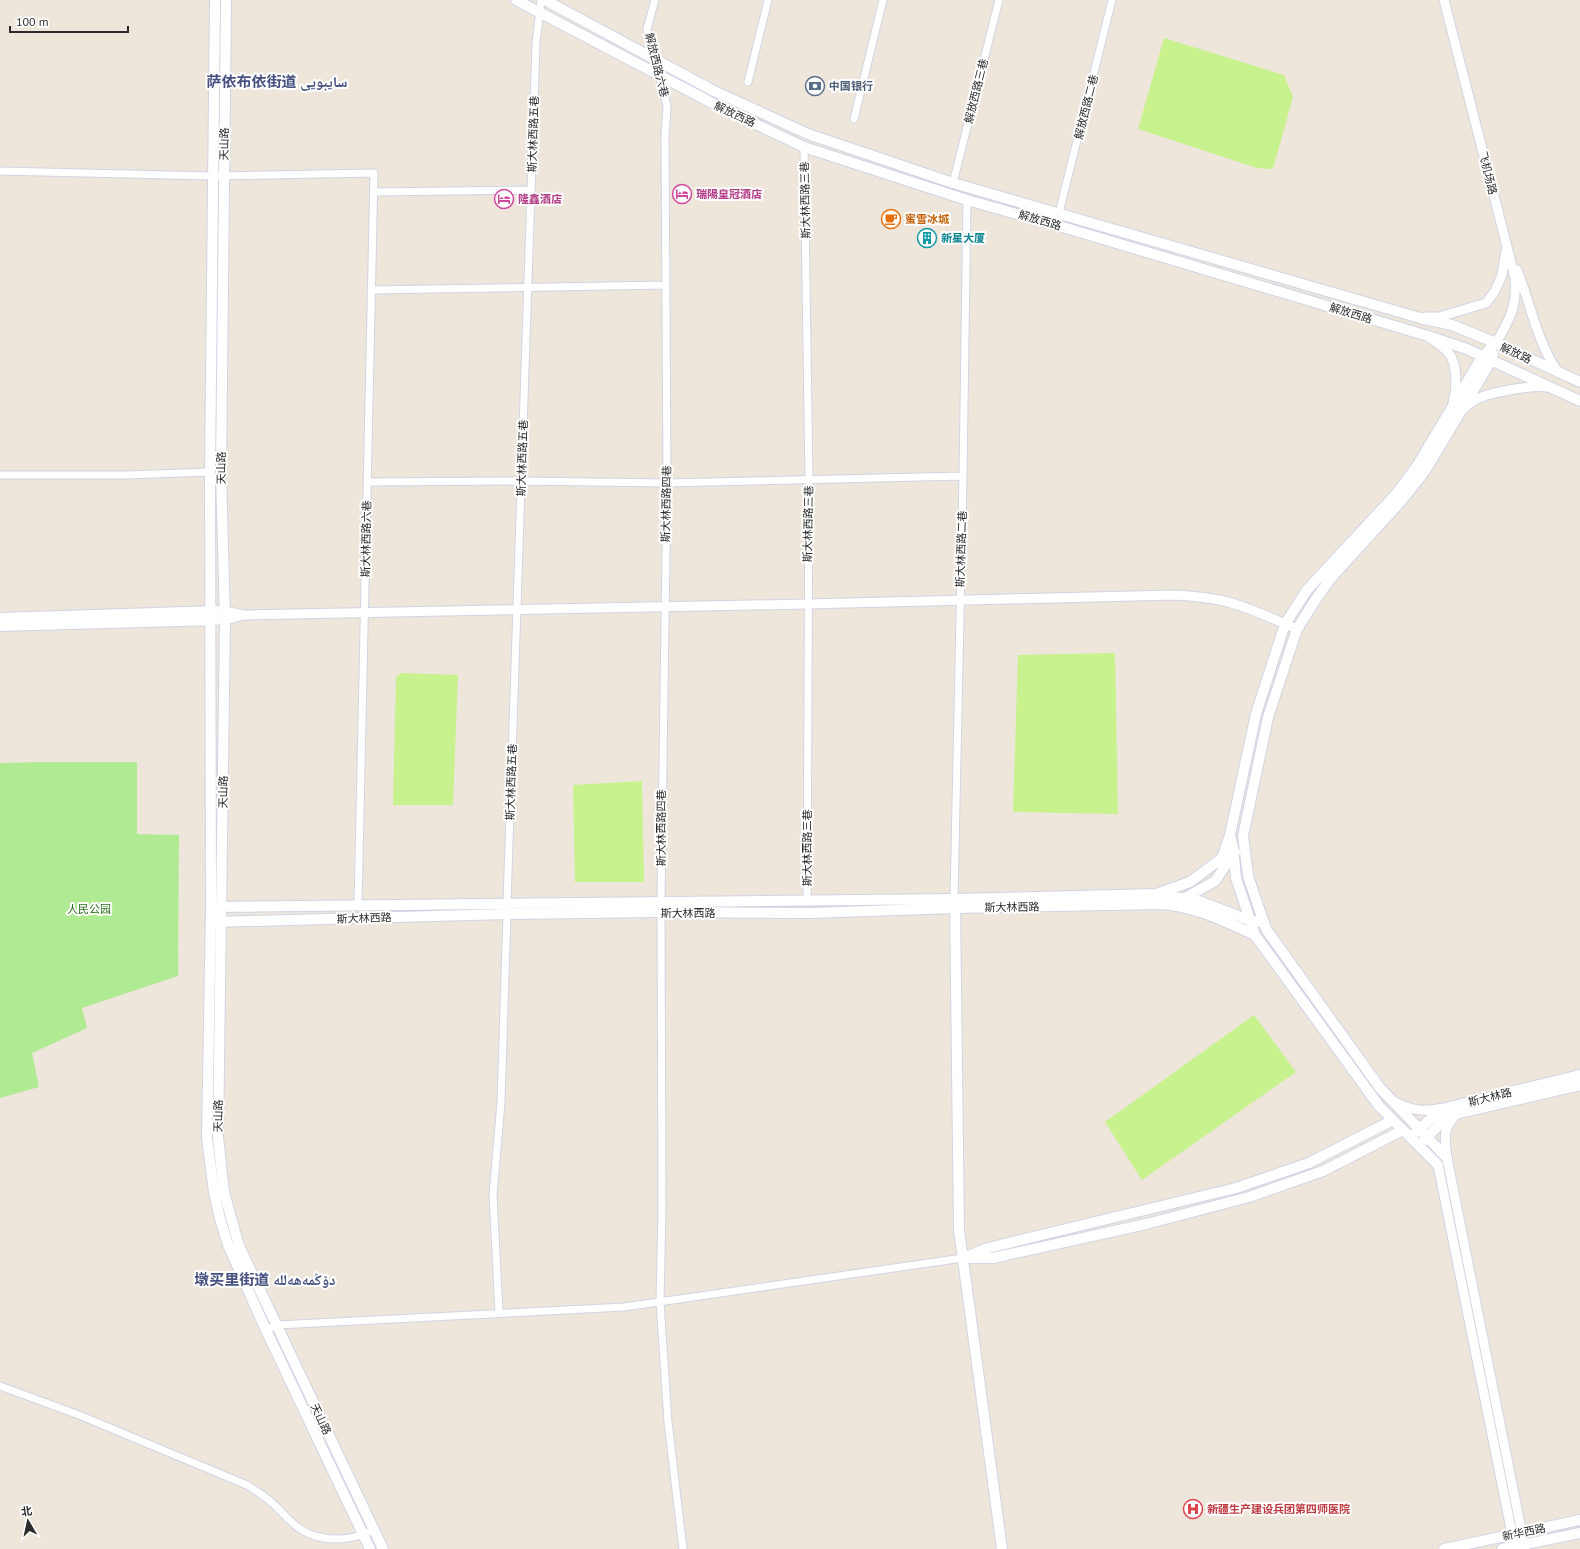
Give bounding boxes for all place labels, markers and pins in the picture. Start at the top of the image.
bank icon: 中国银行 [804,75,826,97]
place label: 中国银行 [829,79,873,93]
hotel icon: 瑞陽皇冠酒店 [671,183,693,205]
place label: 瑞陽皇冠酒店 [696,187,762,201]
hotel icon: 隆鑫酒店 [493,188,515,210]
place label: 隆鑫酒店 [518,192,562,206]
cafe icon: 蜜雪冰城 [880,208,902,230]
place label: 蜜雪冰城 [905,212,950,226]
building icon: 新星大厦 [916,227,938,249]
place label: 新星大厦 [941,231,985,245]
hospital icon: 新疆生产建设兵团第四师医院 [1182,1498,1204,1520]
place label: 新疆生产建设兵团第四师医院 [1207,1502,1350,1516]

